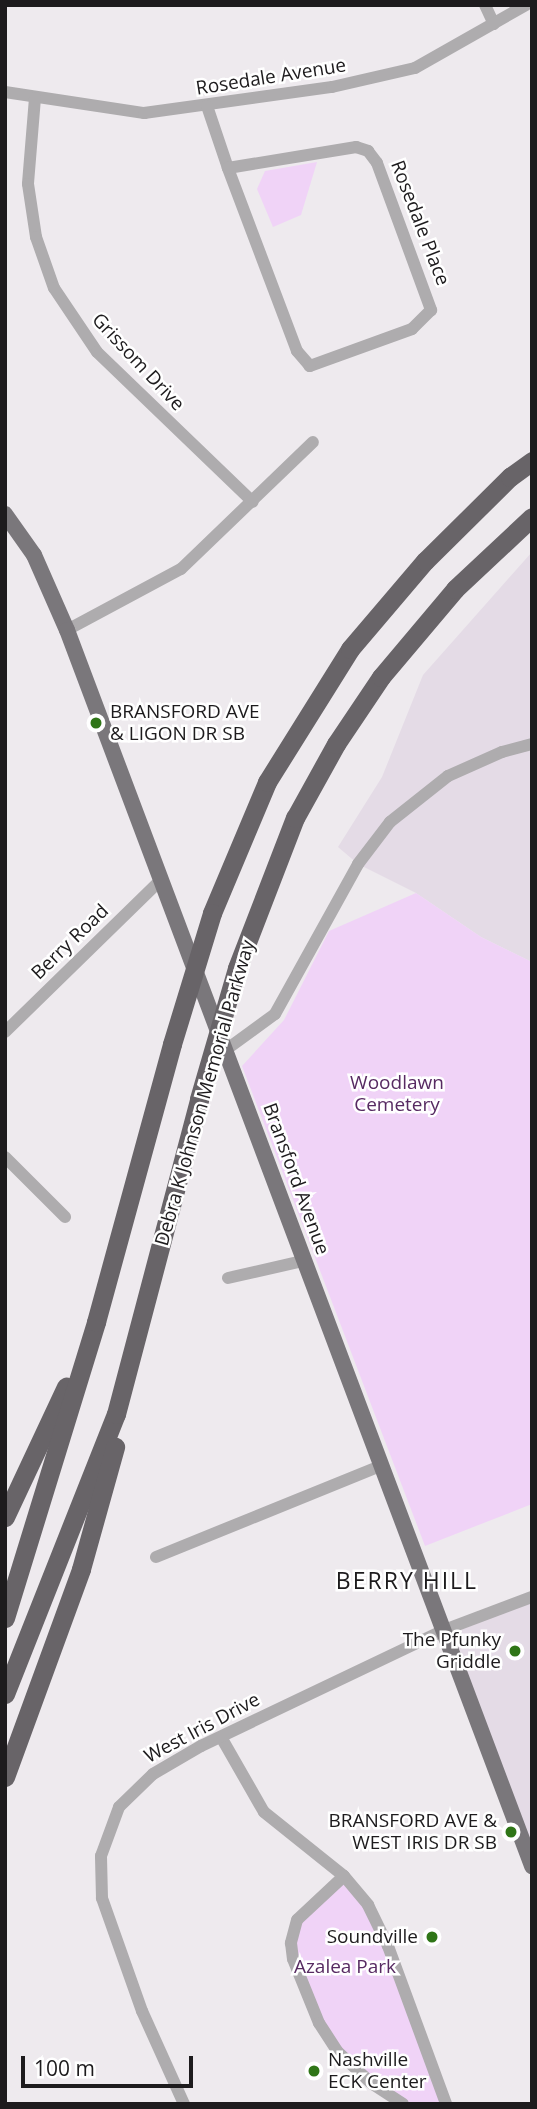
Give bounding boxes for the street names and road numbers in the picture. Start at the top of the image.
street label: Rosedale Avenue [194,54,348,100]
street label: Rosedale Place [386,157,454,289]
street label: Grissom Drive [87,309,189,415]
street label: Berry Road [27,900,113,984]
street label: Debra K Johnson Memorial Parkway [150,938,260,1248]
street label: Bransford Avenue [258,1100,334,1258]
street label: West Iris Drive [140,1688,264,1768]

